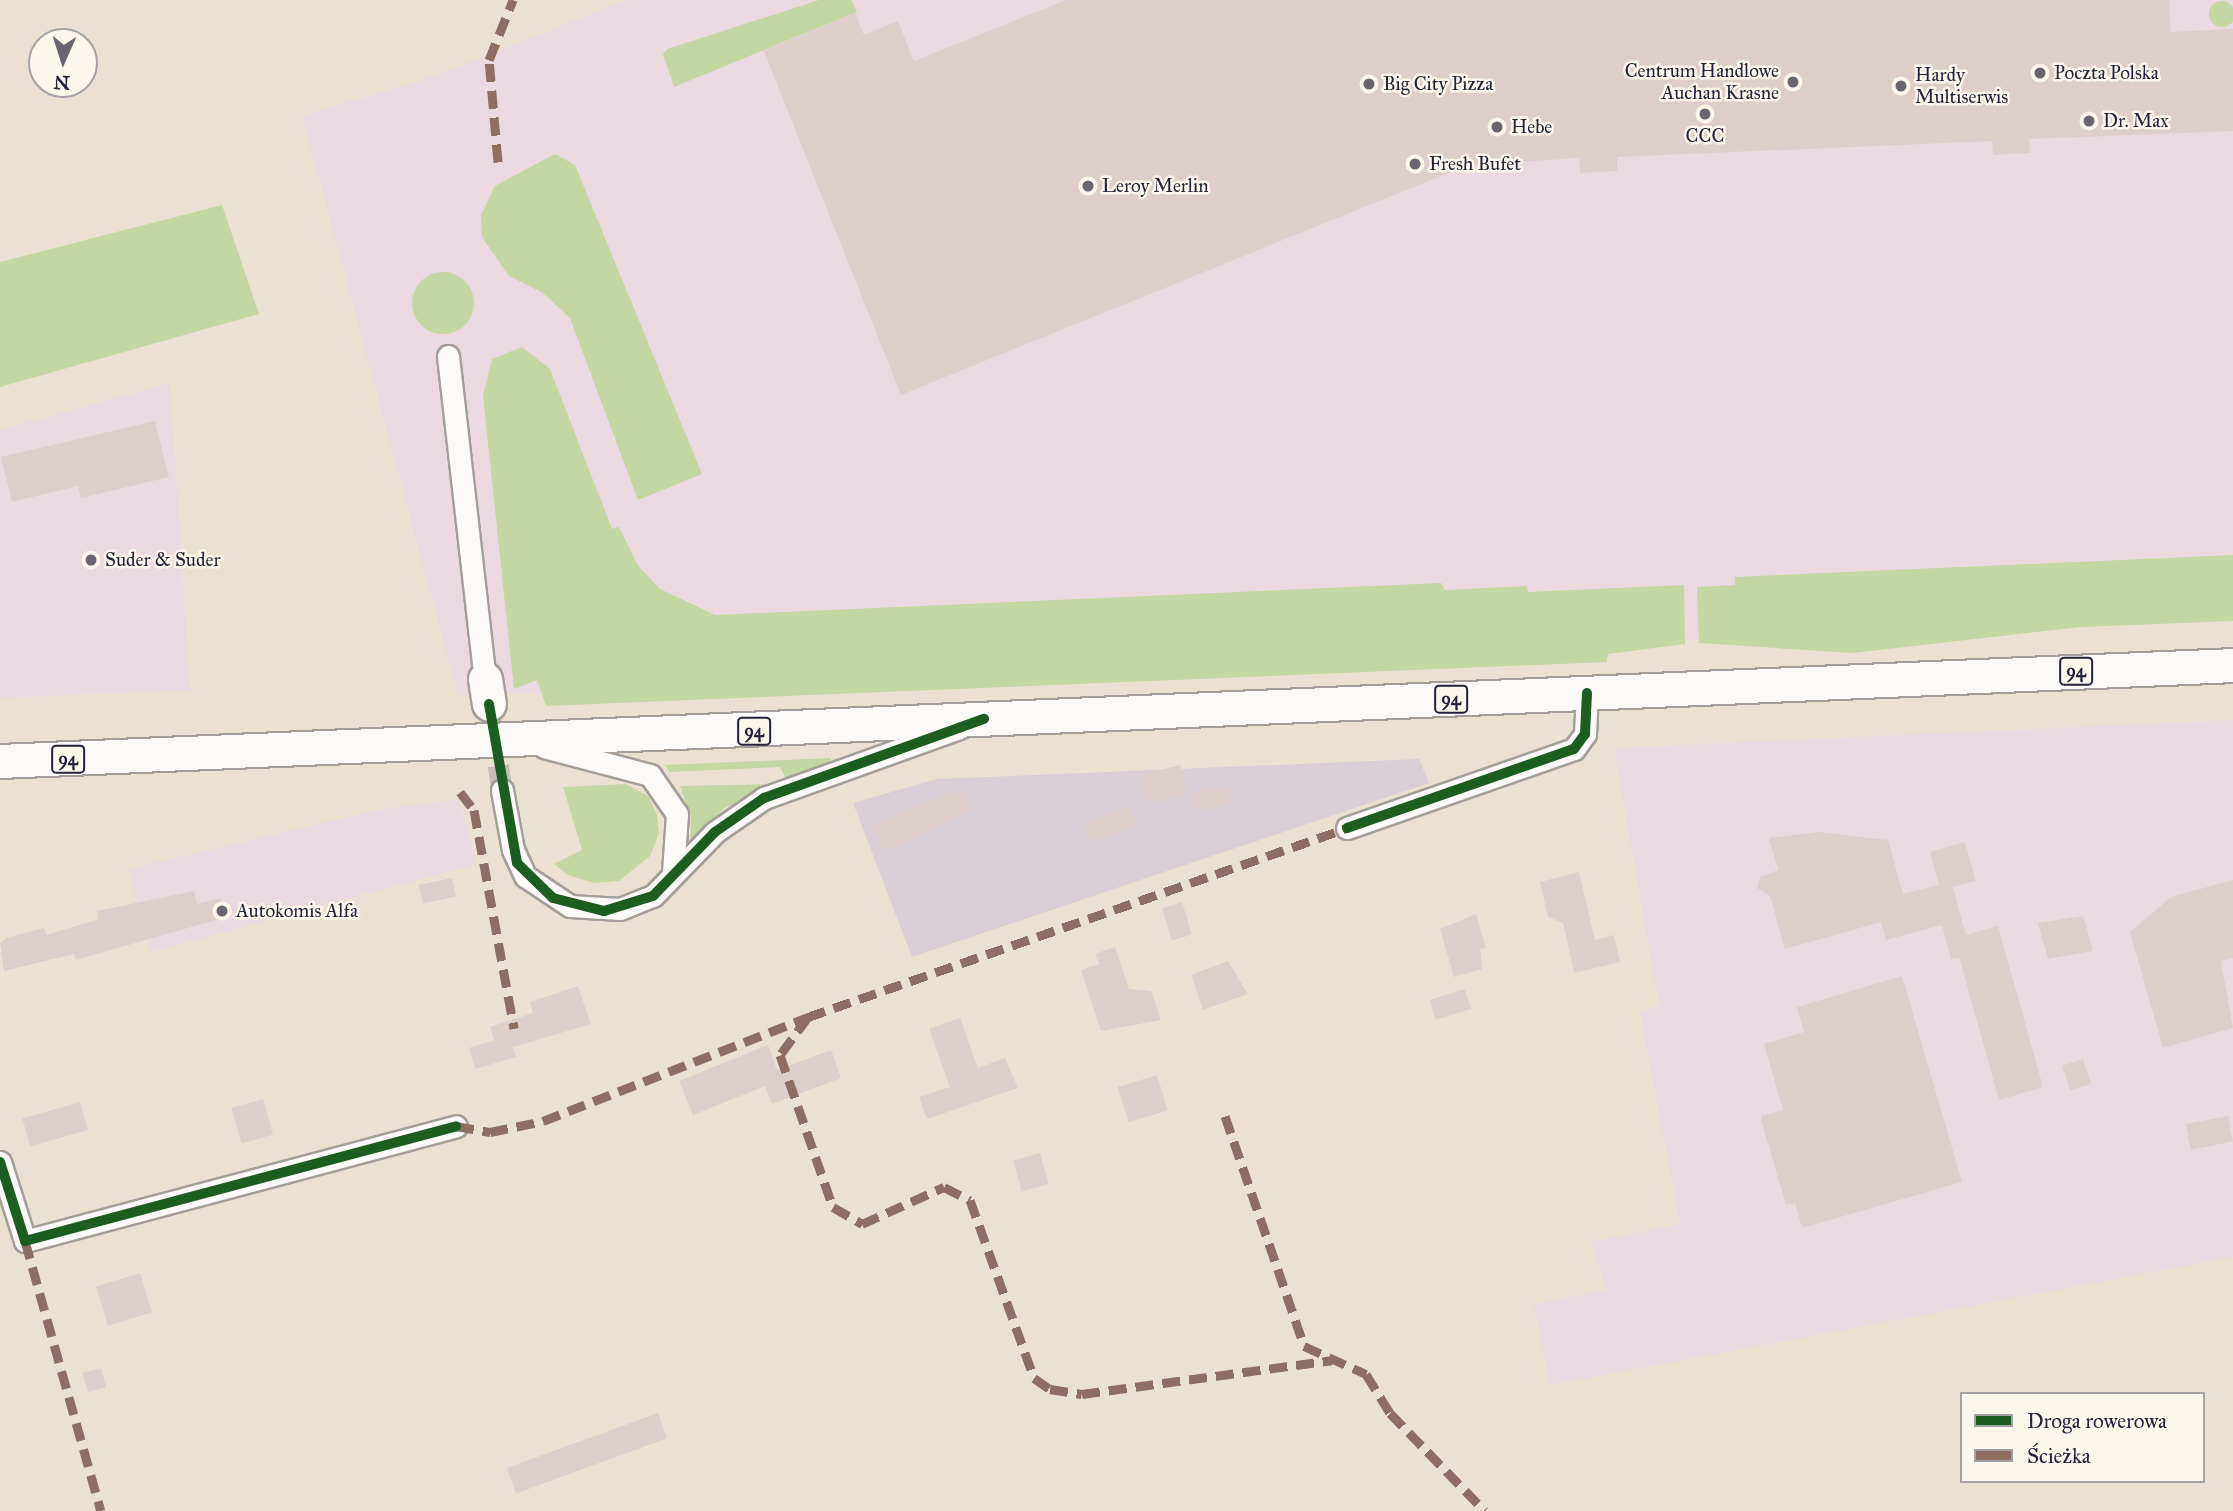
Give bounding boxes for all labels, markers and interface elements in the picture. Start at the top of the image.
north arrow [28,28,98,98]
place label: Centrum Handlowe Auchan Krasne [1625,60,1779,104]
place label: Poczta Polska [2054,62,2159,84]
place label: Hardy Multiserwis [1915,64,2008,108]
marker: Poczta Polska [2032,65,2048,81]
text: N [53,71,71,94]
place label: Big City Pizza [1383,73,1493,95]
marker: Centrum Handlowe Auchan Krasne [1785,74,1801,90]
marker: Big City Pizza [1361,76,1377,92]
marker: Hardy Multiserwis [1893,78,1909,94]
marker: CCC [1697,106,1713,122]
place label: Dr. Max [2103,110,2169,132]
marker: Dr. Max [2081,113,2097,129]
place label: Hebe [1511,116,1552,138]
marker: Hebe [1489,119,1505,135]
place label: CCC [1686,125,1724,147]
place label: Fresh Bufet [1429,153,1521,175]
marker: Fresh Bufet [1407,156,1423,172]
place label: Leroy Merlin [1102,175,1208,197]
marker: Leroy Merlin [1080,178,1096,194]
place label: Suder & Suder [105,549,221,571]
marker: Suder & Suder [83,552,99,568]
road number: 94 [2058,656,2094,686]
road number: 94 [1434,684,1468,714]
road number: 94 [736,716,772,746]
road number: 94 [50,744,86,774]
place label: Autokomis Alfa [236,900,358,922]
marker: Autokomis Alfa [214,903,230,919]
legend [1960,1392,2205,1483]
text: Droga rowerowa [2027,1408,2167,1434]
text: Ścieżka [2027,1443,2091,1469]

